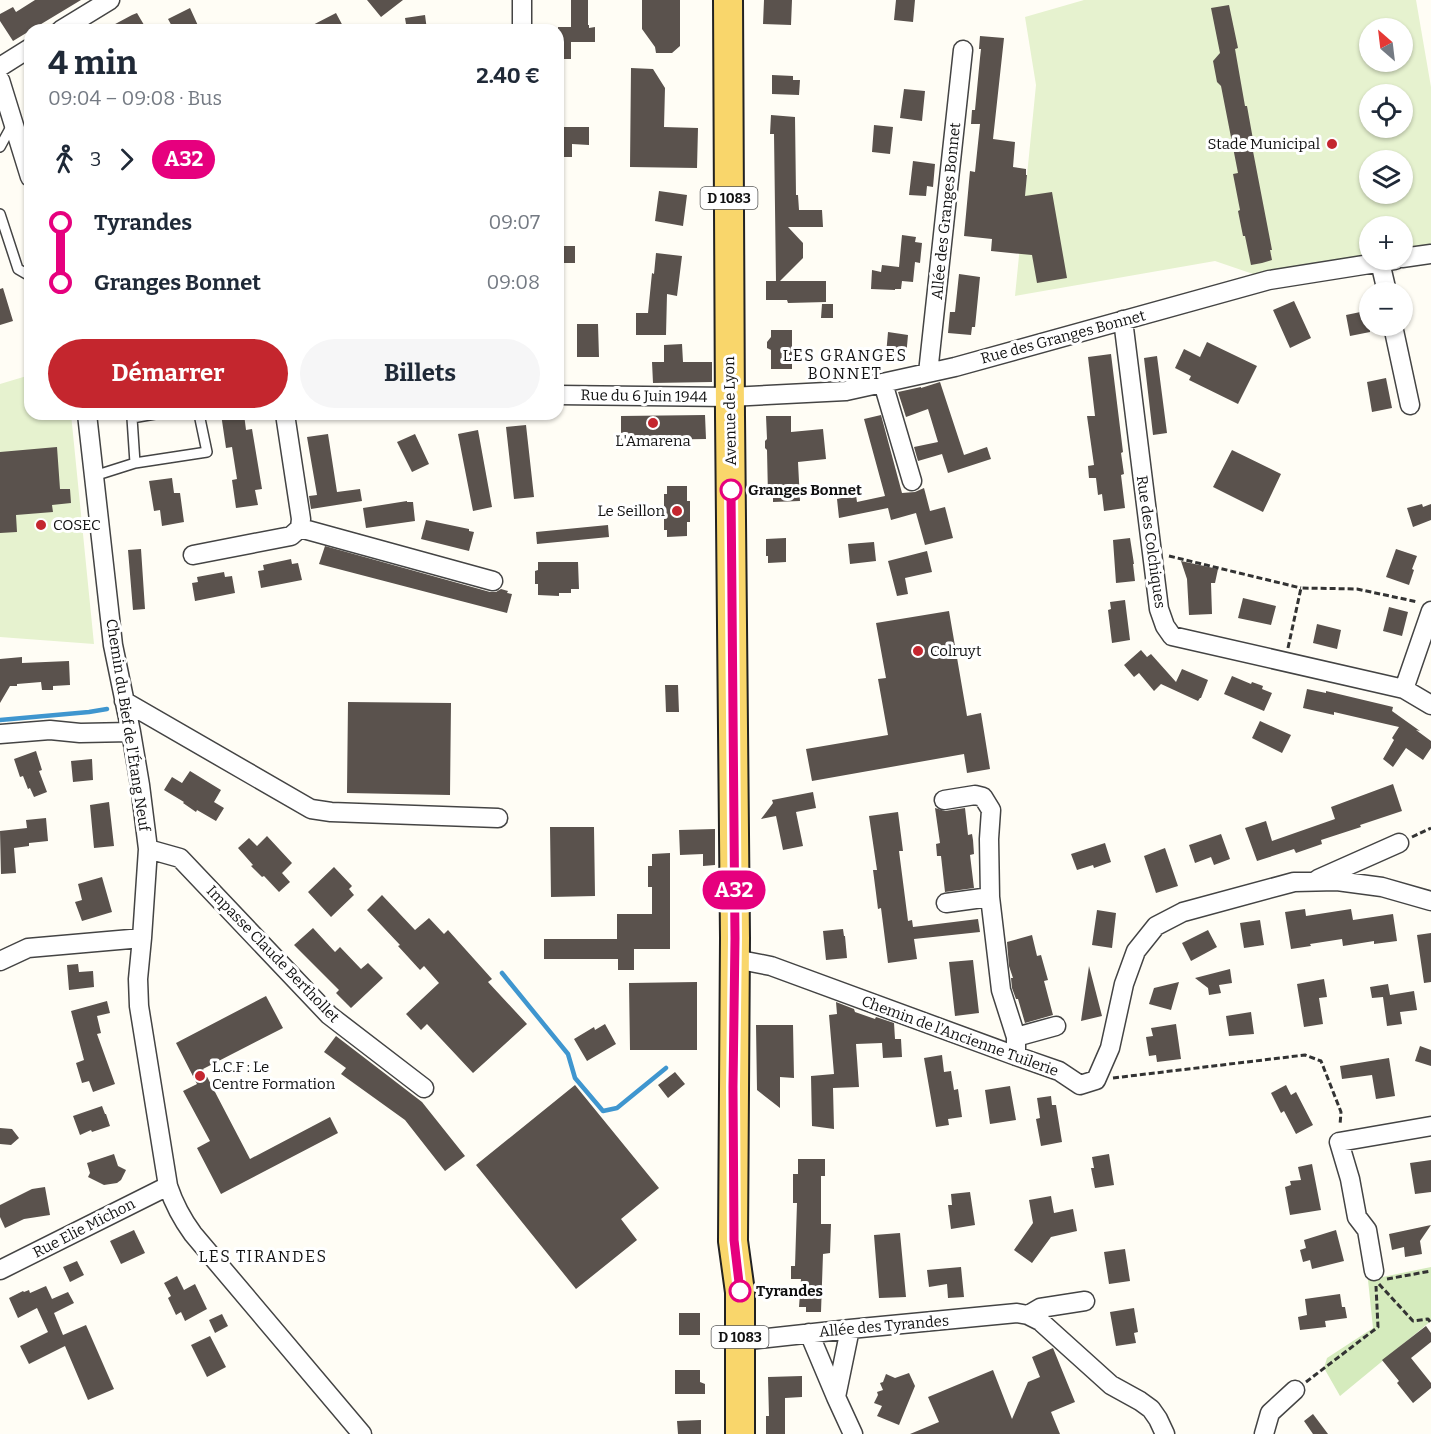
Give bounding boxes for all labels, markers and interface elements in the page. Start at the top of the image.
north arrow [1359,18,1413,72]
map controls [1359,18,1413,336]
text: 4 min [48,43,137,83]
text: 2.40 € [476,62,540,89]
button: locate [1359,84,1413,138]
text: 09:04 – 09:08 · Bus [48,86,222,110]
street label: Allée des Granges Bonnet [928,121,964,300]
place label: Stade Municipal [1208,135,1320,153]
marker: Stade Municipal [1325,137,1339,151]
icon: walk [48,143,81,176]
icon: forward [110,143,143,176]
text: A32 [164,146,203,172]
text: 3 [90,147,101,171]
button: layers [1359,150,1413,204]
road number: D 1083 [700,187,758,209]
text: Tyrandes [94,209,192,236]
text: 09:07 [488,210,540,234]
button: + [1359,216,1413,270]
text: Granges Bonnet [94,269,261,296]
text: 09:08 [486,270,540,294]
button: − [1359,282,1413,336]
street label: Rue des Granges Bonnet [979,306,1148,368]
button: Démarrer [48,339,288,408]
button: Billets [300,339,540,408]
district label: LES GRANGES BONNET [782,346,908,383]
street label: Avenue de Lyon [720,356,740,466]
street label: Rue du 6 Juin 1944 [581,386,708,406]
marker: L'Amarena [646,416,660,430]
place label: L'Amarena [615,432,691,450]
street label: Rue des Colchiques [1133,474,1169,610]
marker: Granges Bonnet [720,479,742,501]
place label: Granges Bonnet [748,481,862,499]
place label: Le Seillon [597,502,665,520]
marker: Le Seillon [670,504,684,518]
place label: COSEC [53,516,101,534]
marker: COSEC [34,518,48,532]
street label: Chemin du Bief de l'Étang Neuf [102,617,154,834]
place label: Colruyt [930,642,982,660]
marker: Colruyt [911,644,925,658]
line badge: A32 [700,870,768,910]
text: A32 [715,877,753,903]
street label: Impasse Claude Berthollet [203,882,343,1027]
street label: Chemin de l'Ancienne Tuilerie [859,992,1061,1080]
place label: L.C.F : Le Centre Formation [212,1058,336,1093]
marker: L.C.F : Le Centre Formation [193,1069,207,1083]
street label: Rue Elie Michon [30,1194,138,1261]
district label: LES TIRANDES [198,1247,328,1266]
marker: Tyrandes [729,1280,751,1302]
place label: Tyrandes [756,1282,823,1300]
street label: Allée des Tyrandes [818,1311,950,1341]
road number: D 1083 [712,1326,768,1348]

